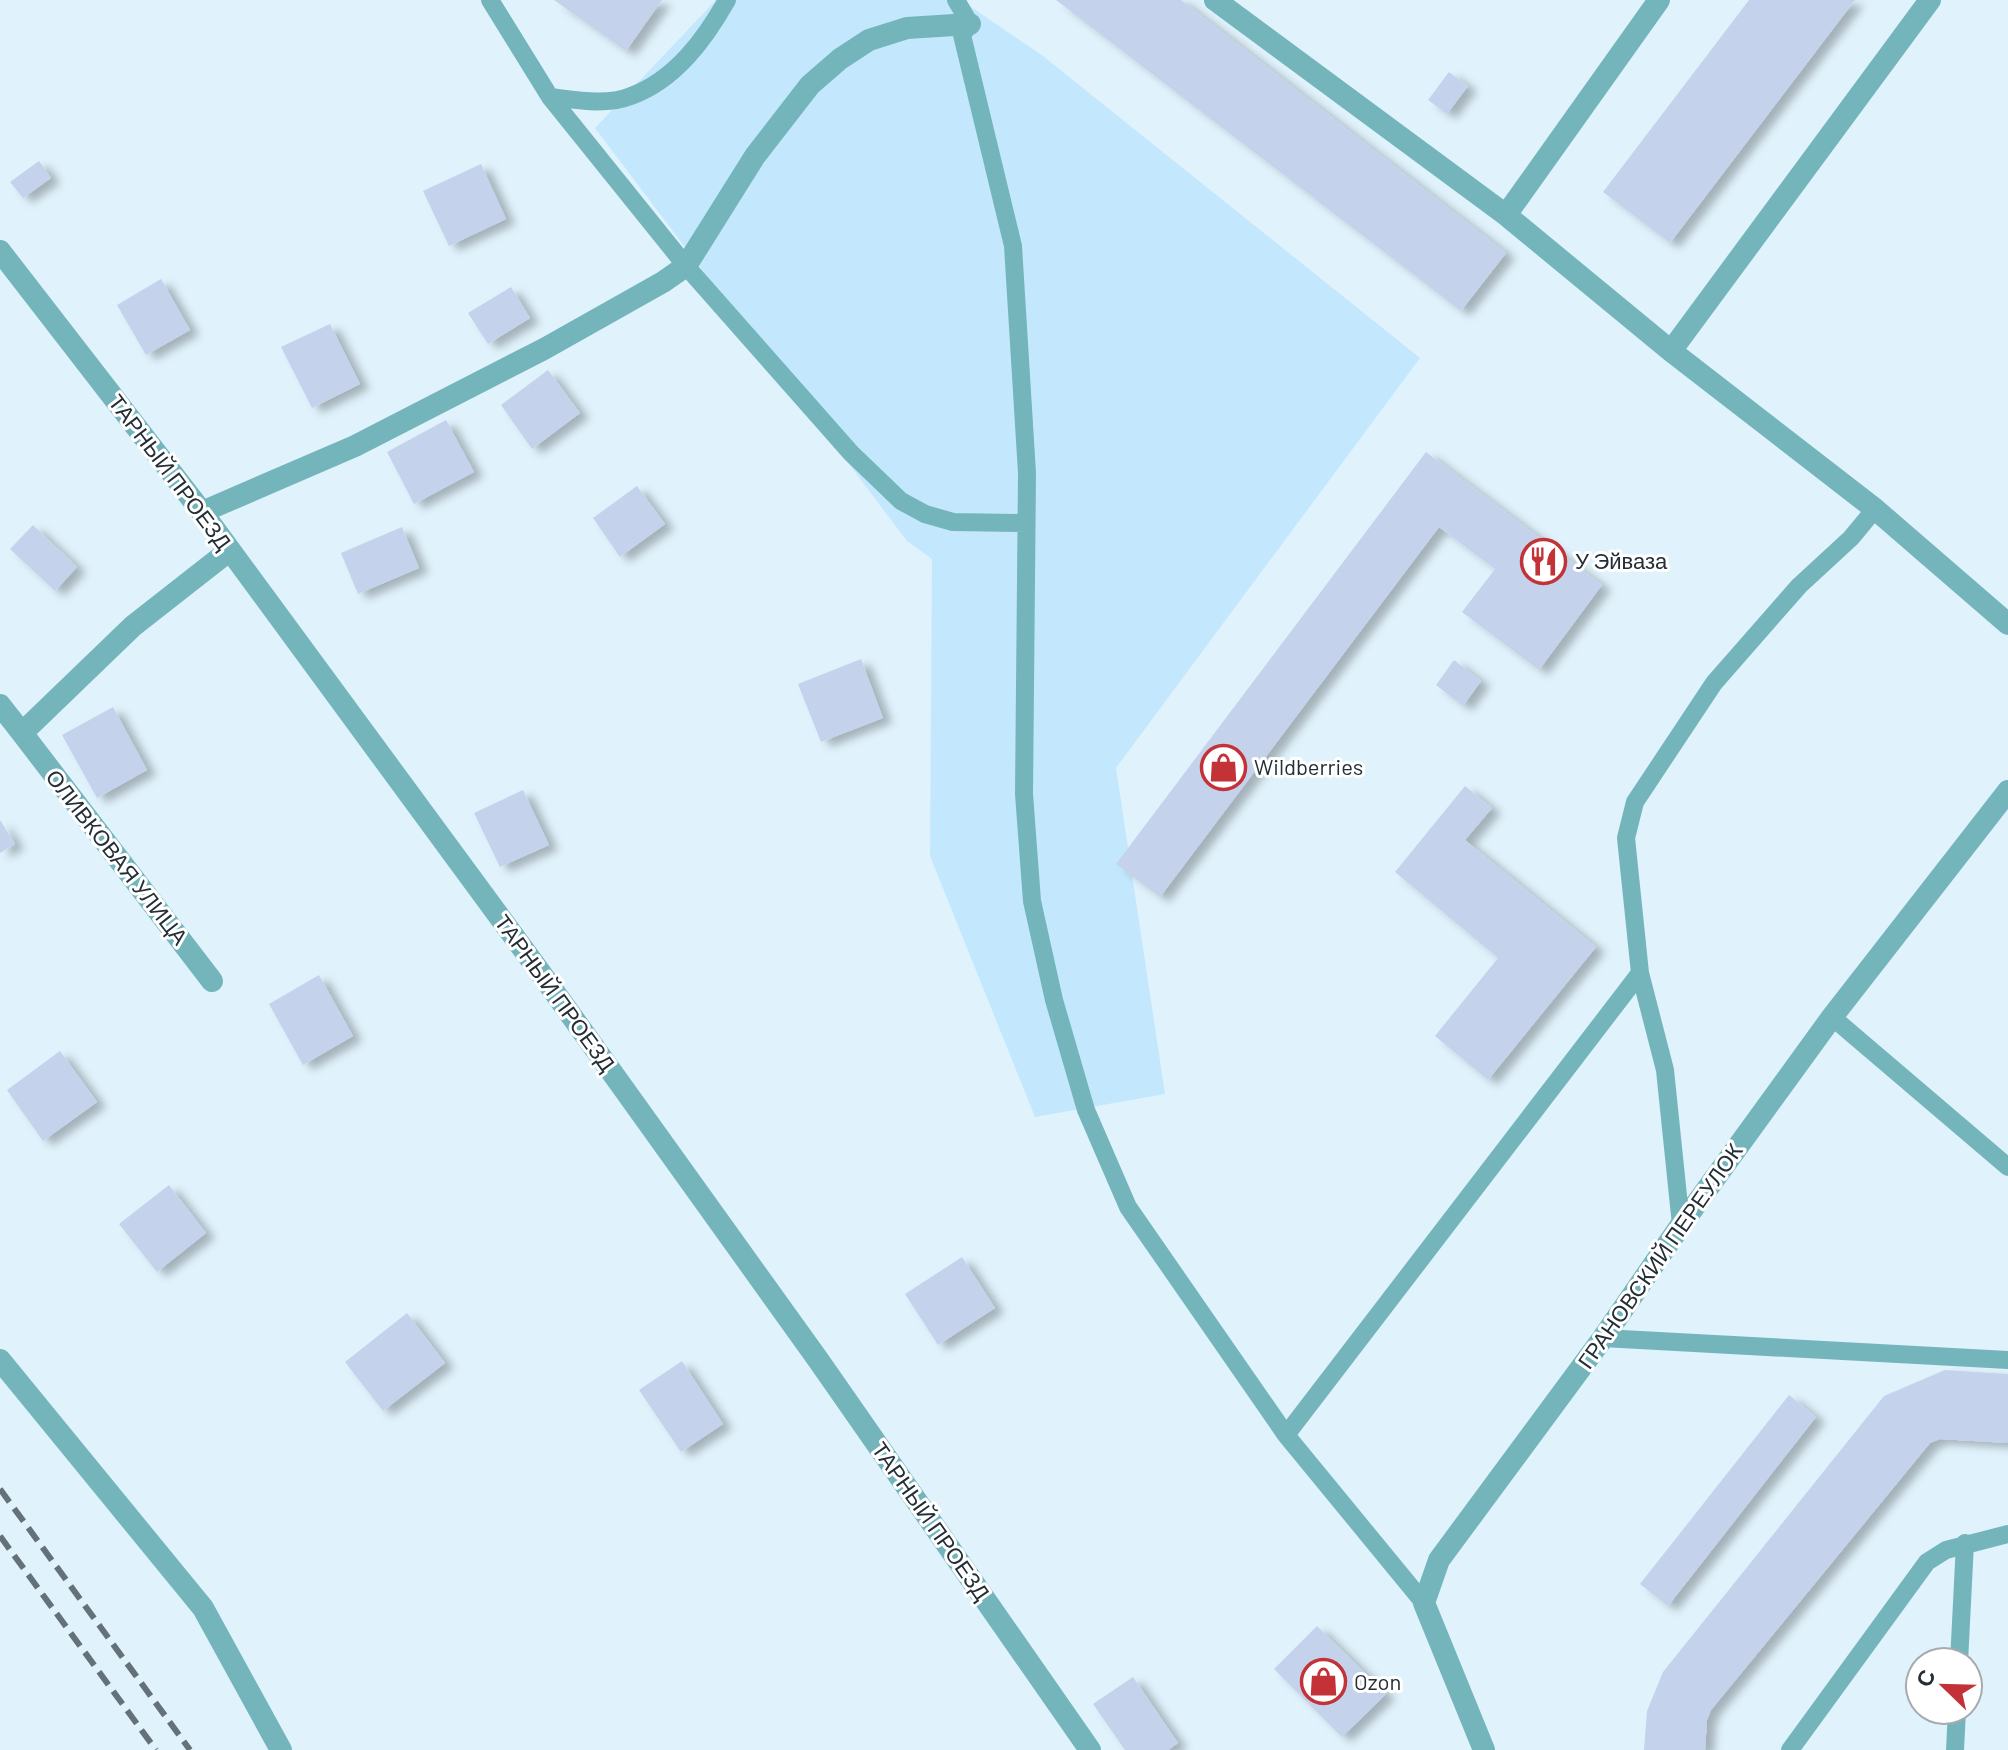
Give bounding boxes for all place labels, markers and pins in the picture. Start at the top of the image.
restaurant icon: У Эйваза [1520,537,1568,585]
place label: У Эйваза [1575,547,1668,573]
shop icon: Wildberries [1199,743,1247,791]
place label: Wildberries [1254,753,1363,779]
shop icon: Ozon [1299,1658,1347,1706]
place label: Ozon [1354,1668,1401,1694]

